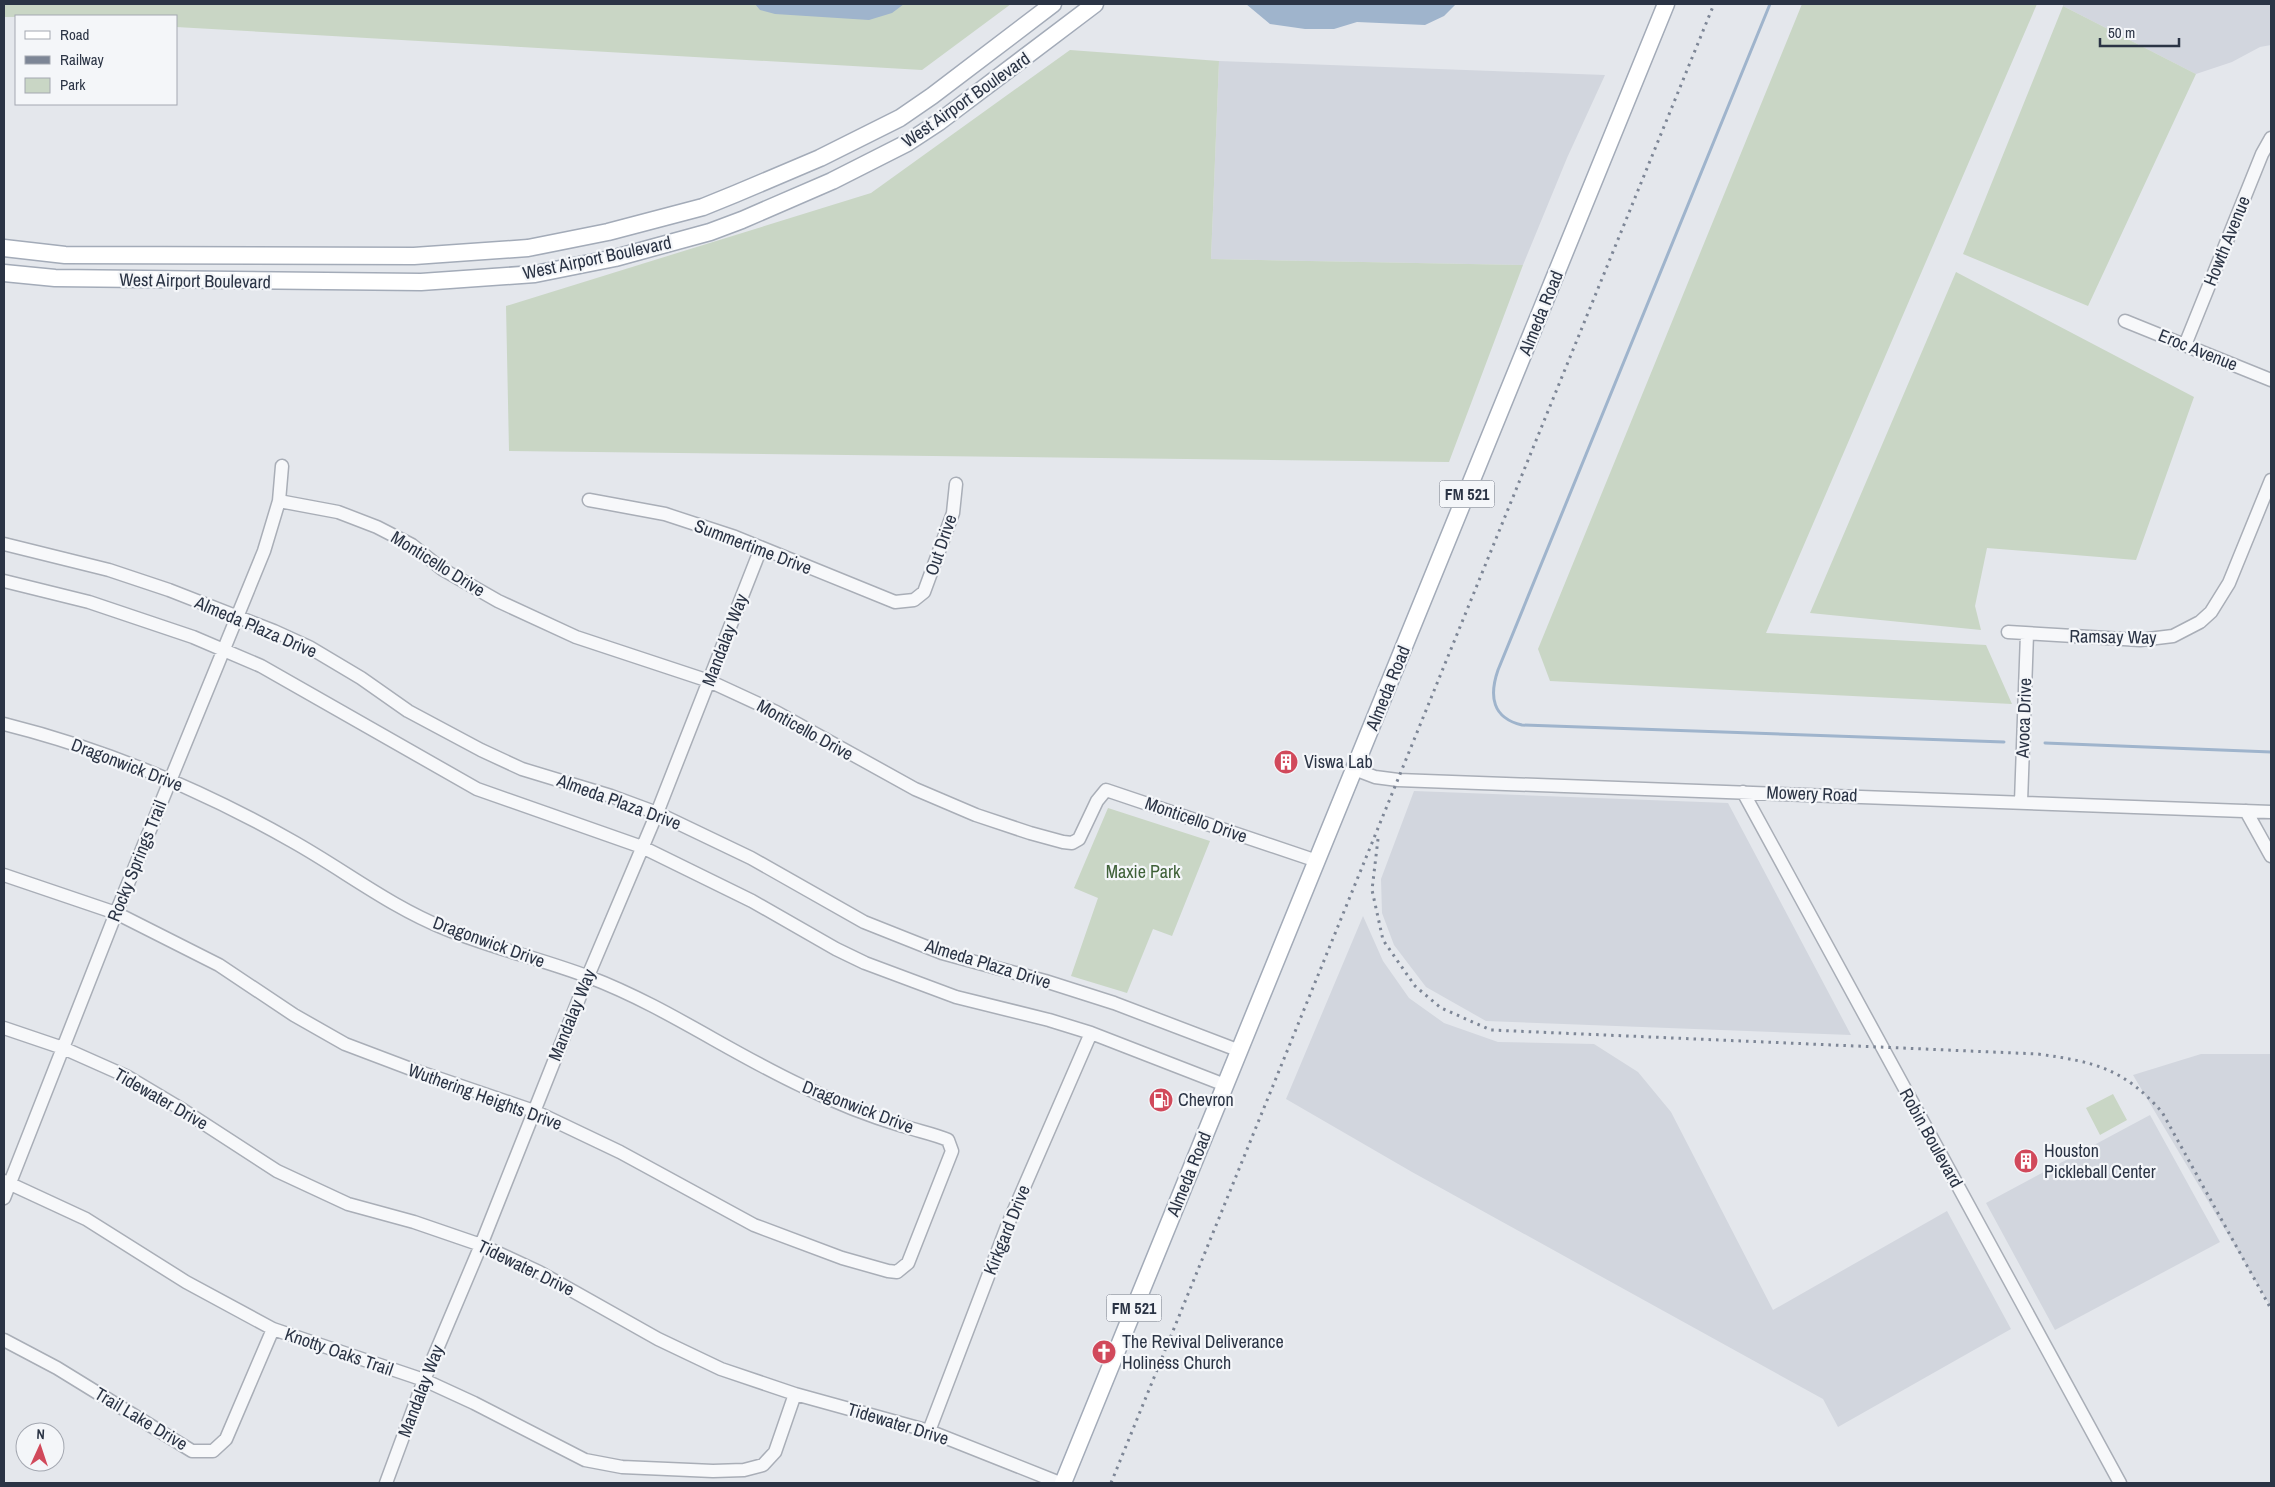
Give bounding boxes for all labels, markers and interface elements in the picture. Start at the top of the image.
legend [15,15,178,105]
scale bar [2100,15,2179,47]
text: 50 m [2108,22,2135,43]
text: Road [60,24,89,45]
street label: West Airport Boulevard [896,46,1035,153]
text: Railway [60,49,105,70]
text: Park [60,74,86,95]
street label: Howth Avenue [2197,192,2256,290]
street label: West Airport Boulevard [520,230,674,285]
street label: West Airport Boulevard [119,267,271,294]
street label: Almeda Road [1512,267,1569,360]
street label: Eroc Avenue [2155,322,2242,377]
road number: FM 521 [1440,480,1494,508]
street label: Out Drive [918,511,963,579]
street label: Summertime Drive [691,513,815,580]
street label: Monticello Drive [386,525,490,602]
street label: Almeda Plaza Drive [190,589,321,664]
street label: Mandalay Way [695,589,754,690]
street label: Ramsay Way [2069,623,2157,650]
street label: Almeda Road [1359,642,1416,735]
street label: Avoca Drive [2010,678,2037,759]
street label: Monticello Drive [753,693,858,766]
street label: Dragonwick Drive [68,732,186,797]
building icon: Viswa Lab [1273,749,1299,775]
place label: Viswa Lab [1304,749,1373,774]
street label: Almeda Plaza Drive [553,767,685,836]
street label: Mowery Road [1766,779,1858,808]
street label: Monticello Drive [1142,790,1251,849]
street label: Rocky Springs Trail [101,796,172,925]
park label: Maxie Park [1106,859,1181,884]
street label: Dragonwick Drive [430,910,549,973]
street label: Almeda Plaza Drive [921,932,1054,995]
street label: Mandalay Way [542,965,602,1064]
street label: Wuthering Heights Drive [405,1057,566,1136]
street label: Tidewater Drive [110,1062,213,1136]
street label: Dragonwick Drive [799,1074,917,1139]
street label: Robin Boulevard [1894,1084,1969,1192]
fuel station icon: Chevron [1148,1087,1174,1113]
place label: Chevron [1178,1087,1234,1112]
street label: Almeda Road [1160,1128,1217,1221]
place label: Houston Pickleball Center [2044,1138,2156,1184]
building icon: Houston Pickleball Center [2013,1148,2039,1174]
street label: Kirkgard Drive [977,1181,1036,1279]
street label: Tidewater Drive [474,1233,579,1302]
road number: FM 521 [1106,1295,1162,1322]
street label: Knotty Oaks Trail [282,1321,397,1382]
place label: The Revival Deliverance Holiness Church [1122,1329,1284,1375]
church icon: The Revival Deliverance Holiness Church [1091,1339,1117,1365]
street label: Mandalay Way [391,1340,450,1441]
street label: Trail Lake Drive [90,1381,192,1456]
street label: Tidewater Drive [844,1396,952,1451]
north arrow [15,1422,65,1472]
text: N [36,1425,45,1443]

